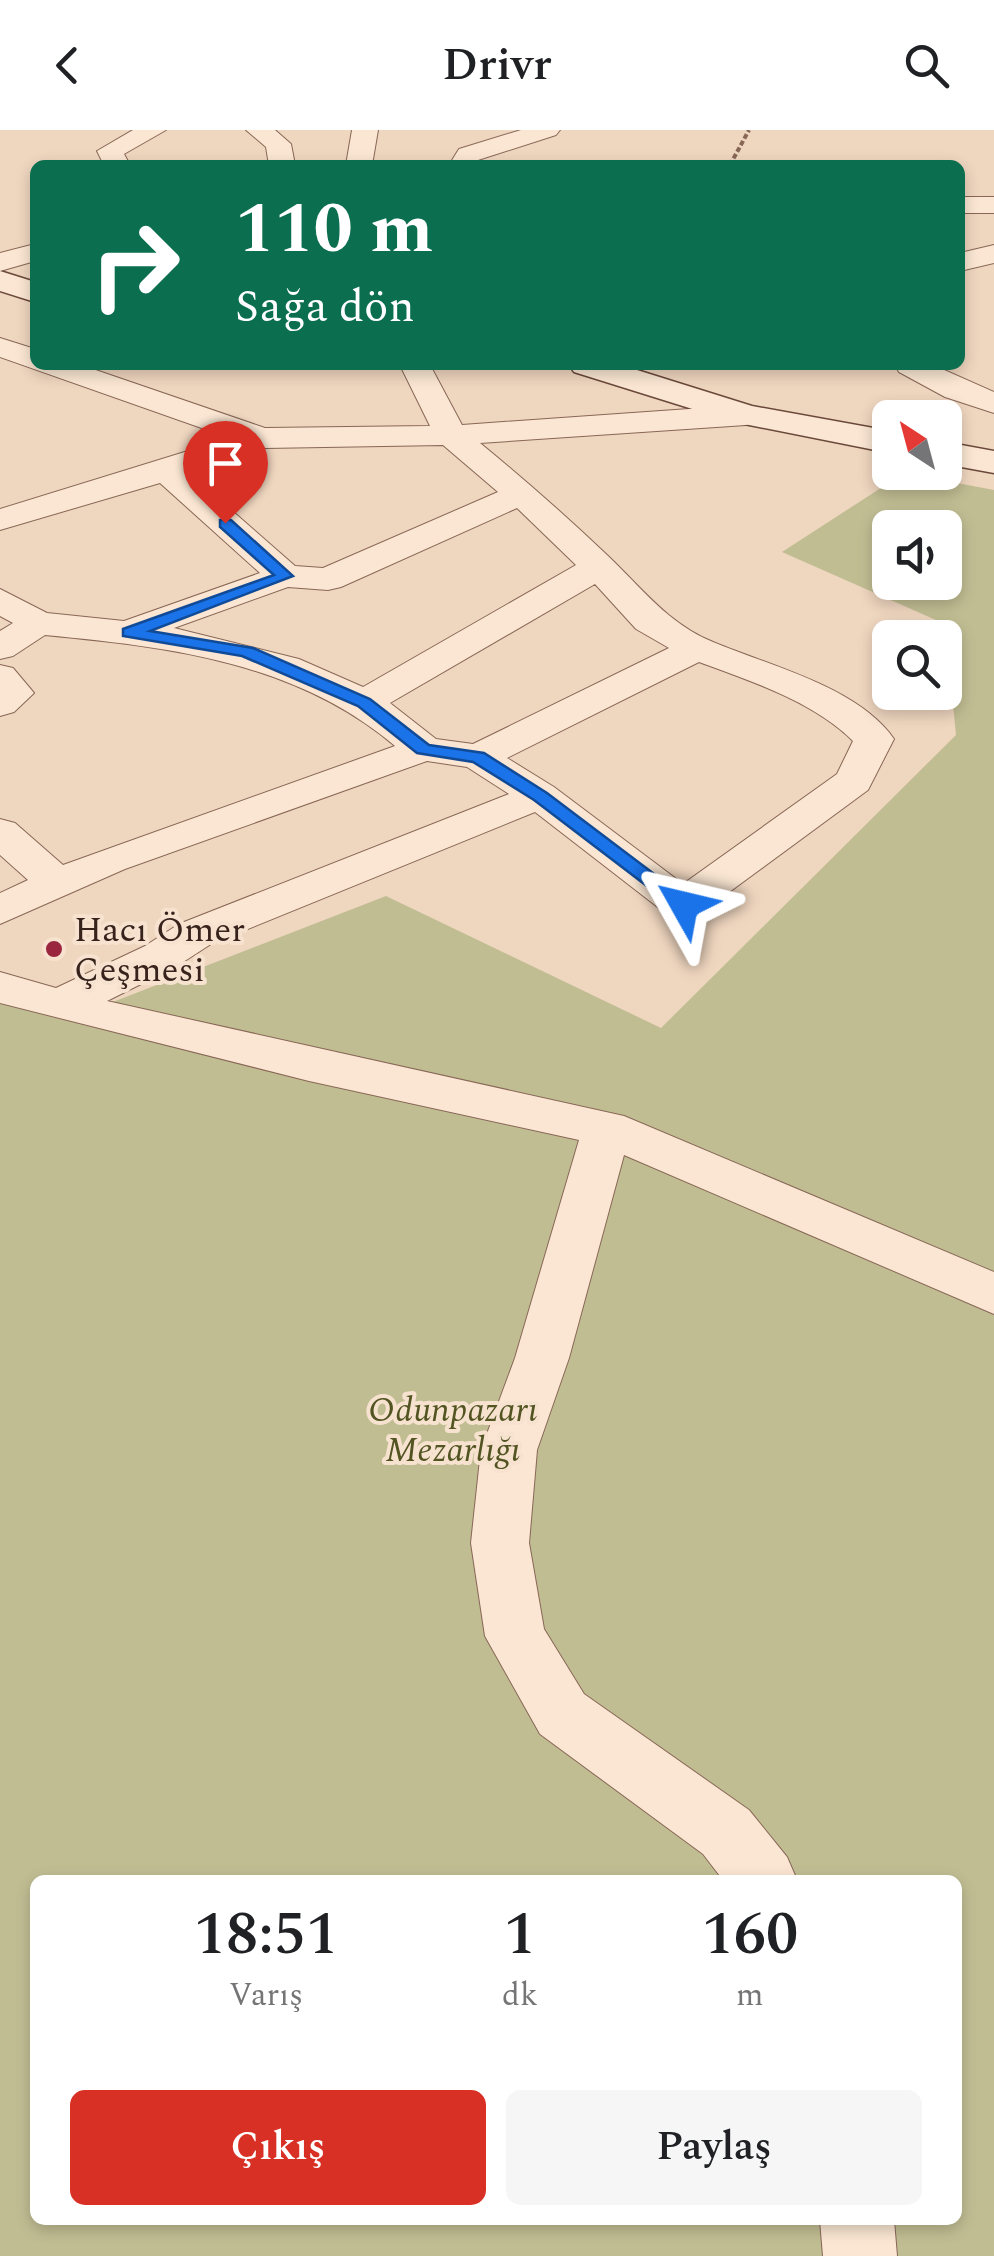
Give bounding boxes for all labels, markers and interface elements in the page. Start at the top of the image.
text: Drivr [442,31,552,100]
icon: back [40,38,95,93]
icon: search [899,38,954,93]
text: 110 m [235,177,433,283]
icon: right [70,200,200,330]
text: Sağa dön [235,273,415,342]
north arrow [872,400,962,490]
map controls [872,400,962,710]
pin [183,421,268,524]
icon: arrive [198,436,253,491]
button: sound [872,510,962,600]
button: search [872,620,962,710]
position arrow [632,853,736,957]
place label: Hacı Ömer Çeşmesi [74,904,245,997]
marker: Hacı Ömer Çeşmesi [43,938,65,960]
park label: Odunpazarı Mezarlığı [368,1384,538,1477]
text: 18:51 [194,1889,338,1981]
text: 1 [504,1889,536,1981]
text: 160 [702,1889,798,1981]
text: Varış [229,1971,303,2020]
text: dk [502,1971,538,2020]
text: m [736,1971,764,2020]
button: Çıkış [70,2090,486,2205]
button: Paylaş [506,2090,922,2205]

